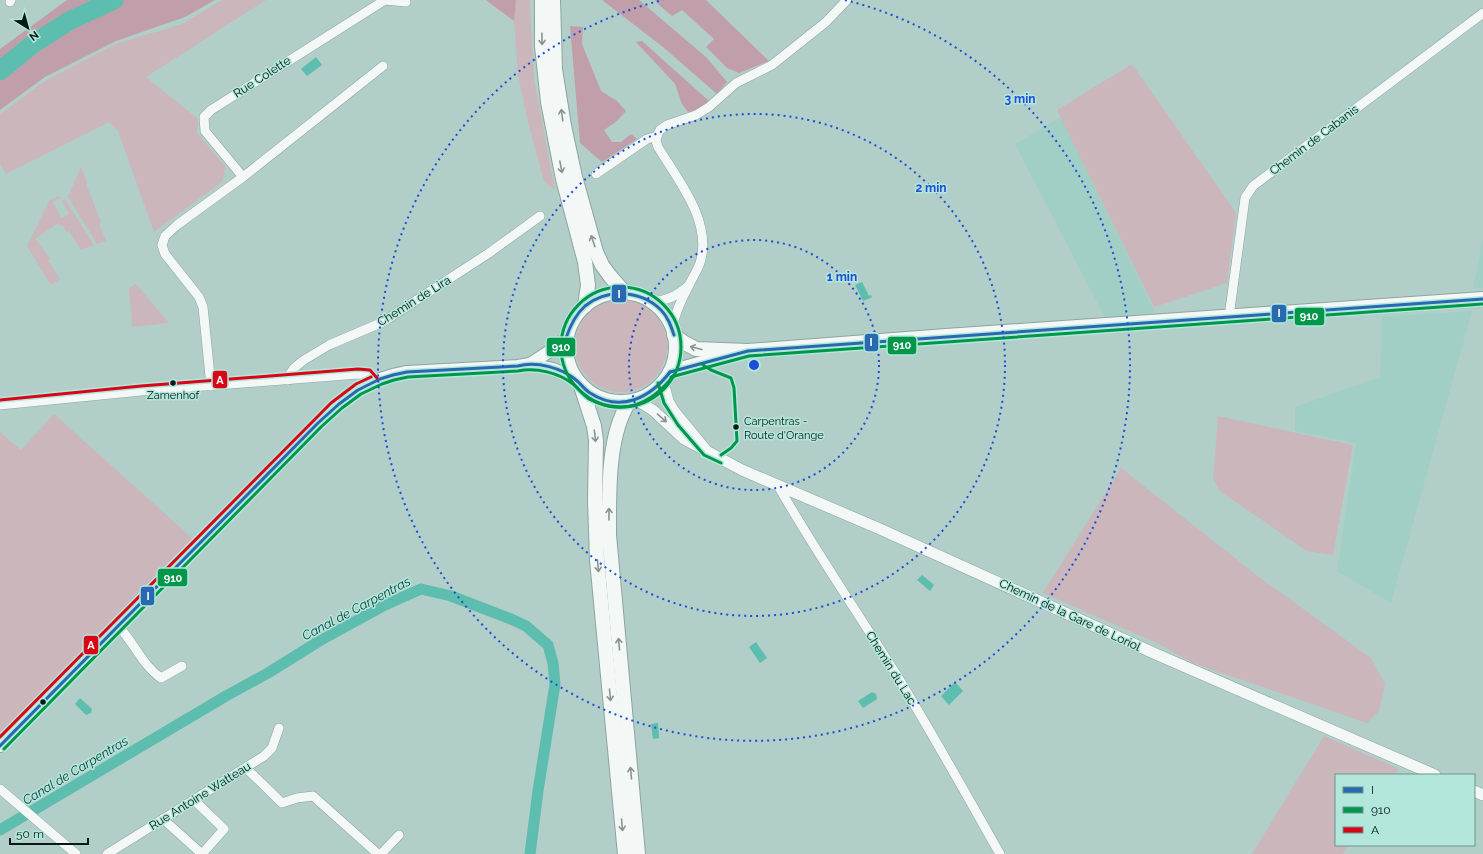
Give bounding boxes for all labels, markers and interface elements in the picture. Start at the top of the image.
north arrow [8,8,48,48]
text: N [26,28,41,43]
one-way arrow [538,32,546,45]
street label: Rue Colette [231,53,293,101]
text: 3 min [1004,92,1036,106]
street label: Chemin de Cabanis [1267,102,1361,178]
one-way arrow [558,109,566,122]
one-way arrow [557,161,565,174]
text: 2 min [915,181,947,195]
one-way arrow [588,235,596,247]
text: 1 min [827,270,857,284]
street label: Chemin de Lira [375,273,453,329]
line badge: I [611,284,627,303]
text: I [617,288,621,301]
line badge: I [1271,304,1287,323]
text: I [1277,307,1281,320]
line badge: 910 [1294,307,1325,326]
text: 910 [1300,310,1319,323]
line badge: I [864,333,879,352]
text: I [869,336,873,349]
line badge: 910 [887,336,917,355]
line badge: 910 [546,337,576,357]
text: 910 [893,339,912,352]
text: 910 [552,341,571,354]
one-way arrow [690,343,703,351]
centre of rings [747,358,761,372]
line badge: A [212,370,228,389]
text: A [216,374,224,387]
marker: Zamenhof [168,378,178,388]
place label: Zamenhof [147,389,200,402]
one-way arrow [656,413,667,422]
place label: Carpentras - Route d'Orange [744,415,824,442]
marker: Carpentras - Route d'Orange [731,422,741,432]
one-way arrow [591,429,599,442]
one-way arrow [605,508,613,521]
one-way arrow [594,559,602,572]
line badge: 910 [157,568,188,587]
text: 910 [164,572,183,585]
water label: Canal de Carpentras [299,574,413,643]
street label: Chemin de la Gare de Loriol [997,576,1144,654]
line badge: I [140,586,155,606]
text: I [146,590,150,603]
street label: Chemin du Lac [863,629,919,708]
line badge: A [83,635,99,655]
one-way arrow [615,638,623,651]
text: A [87,639,95,652]
one-way arrow [606,688,613,701]
unlabelled marker [38,697,48,707]
water label: Canal de Carpentras [20,733,131,808]
street label: Rue Antoine Watteau [147,759,253,833]
one-way arrow [627,767,634,780]
legend [1335,774,1475,846]
text: I [1371,783,1374,797]
text: 910 [1371,803,1391,817]
one-way arrow [618,818,626,831]
scale bar [10,820,88,846]
text: A [1371,823,1379,837]
text: 50 m [16,827,44,841]

